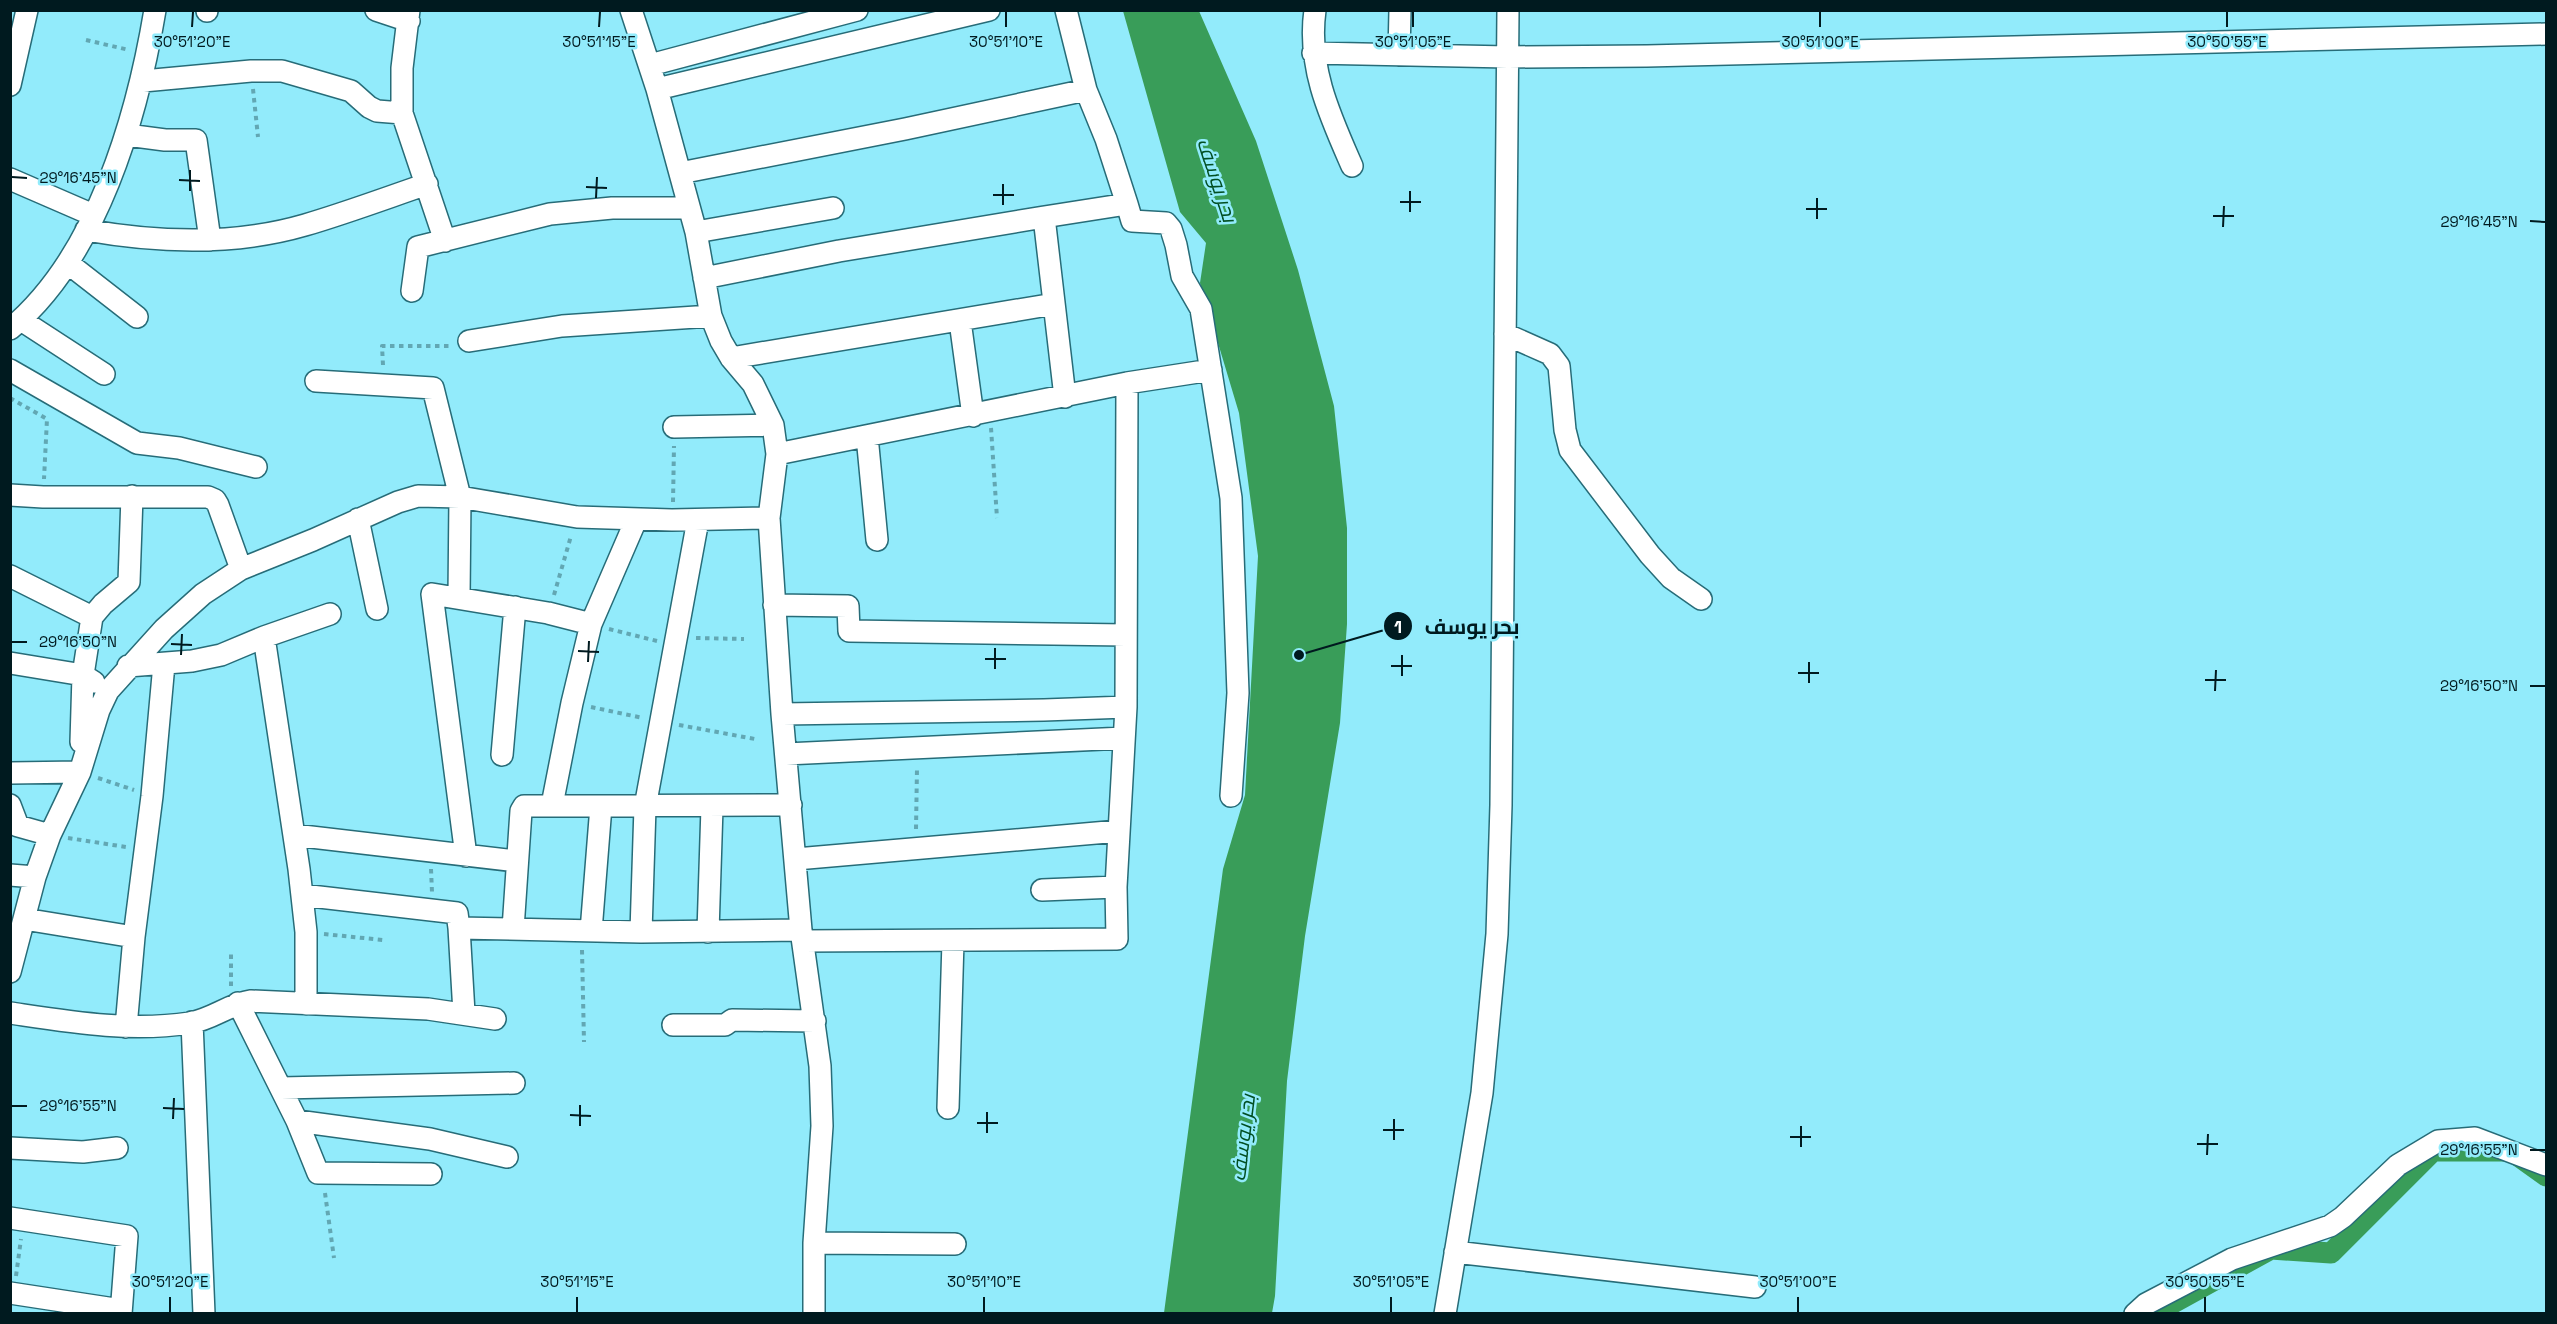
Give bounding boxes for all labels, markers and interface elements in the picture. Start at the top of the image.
text: 30°51'20"E [154,32,230,51]
text: 30°51'15"E [562,32,636,51]
text: 30°51'10"E [969,32,1043,51]
text: 30°51'05"E [1375,32,1451,51]
text: 30°51'00"E [1781,32,1859,51]
text: 30°50'55"E [2187,32,2267,51]
water label: بحر يوسف [1191,134,1244,227]
text: 29°16'45"N [39,168,117,187]
text: 29°16'45"N [2440,212,2518,231]
callout: بحر يوسف [1383,607,1532,646]
text: بحر يوسف [1425,613,1519,640]
text: 1 [1394,615,1402,638]
text: 29°16'50"N [39,632,117,651]
text: 29°16'50"N [2440,676,2518,695]
water label: بحر يوسف [1224,1092,1261,1183]
text: 29°16'55"N [39,1096,117,1115]
text: 29°16'55"N [2440,1140,2518,1159]
text: 30°51'20"E [132,1272,208,1291]
text: 30°51'15"E [540,1272,614,1291]
text: 30°51'10"E [947,1272,1021,1291]
text: 30°51'05"E [1353,1272,1429,1291]
text: 30°51'00"E [1759,1272,1837,1291]
text: 30°50'55"E [2165,1272,2245,1291]

